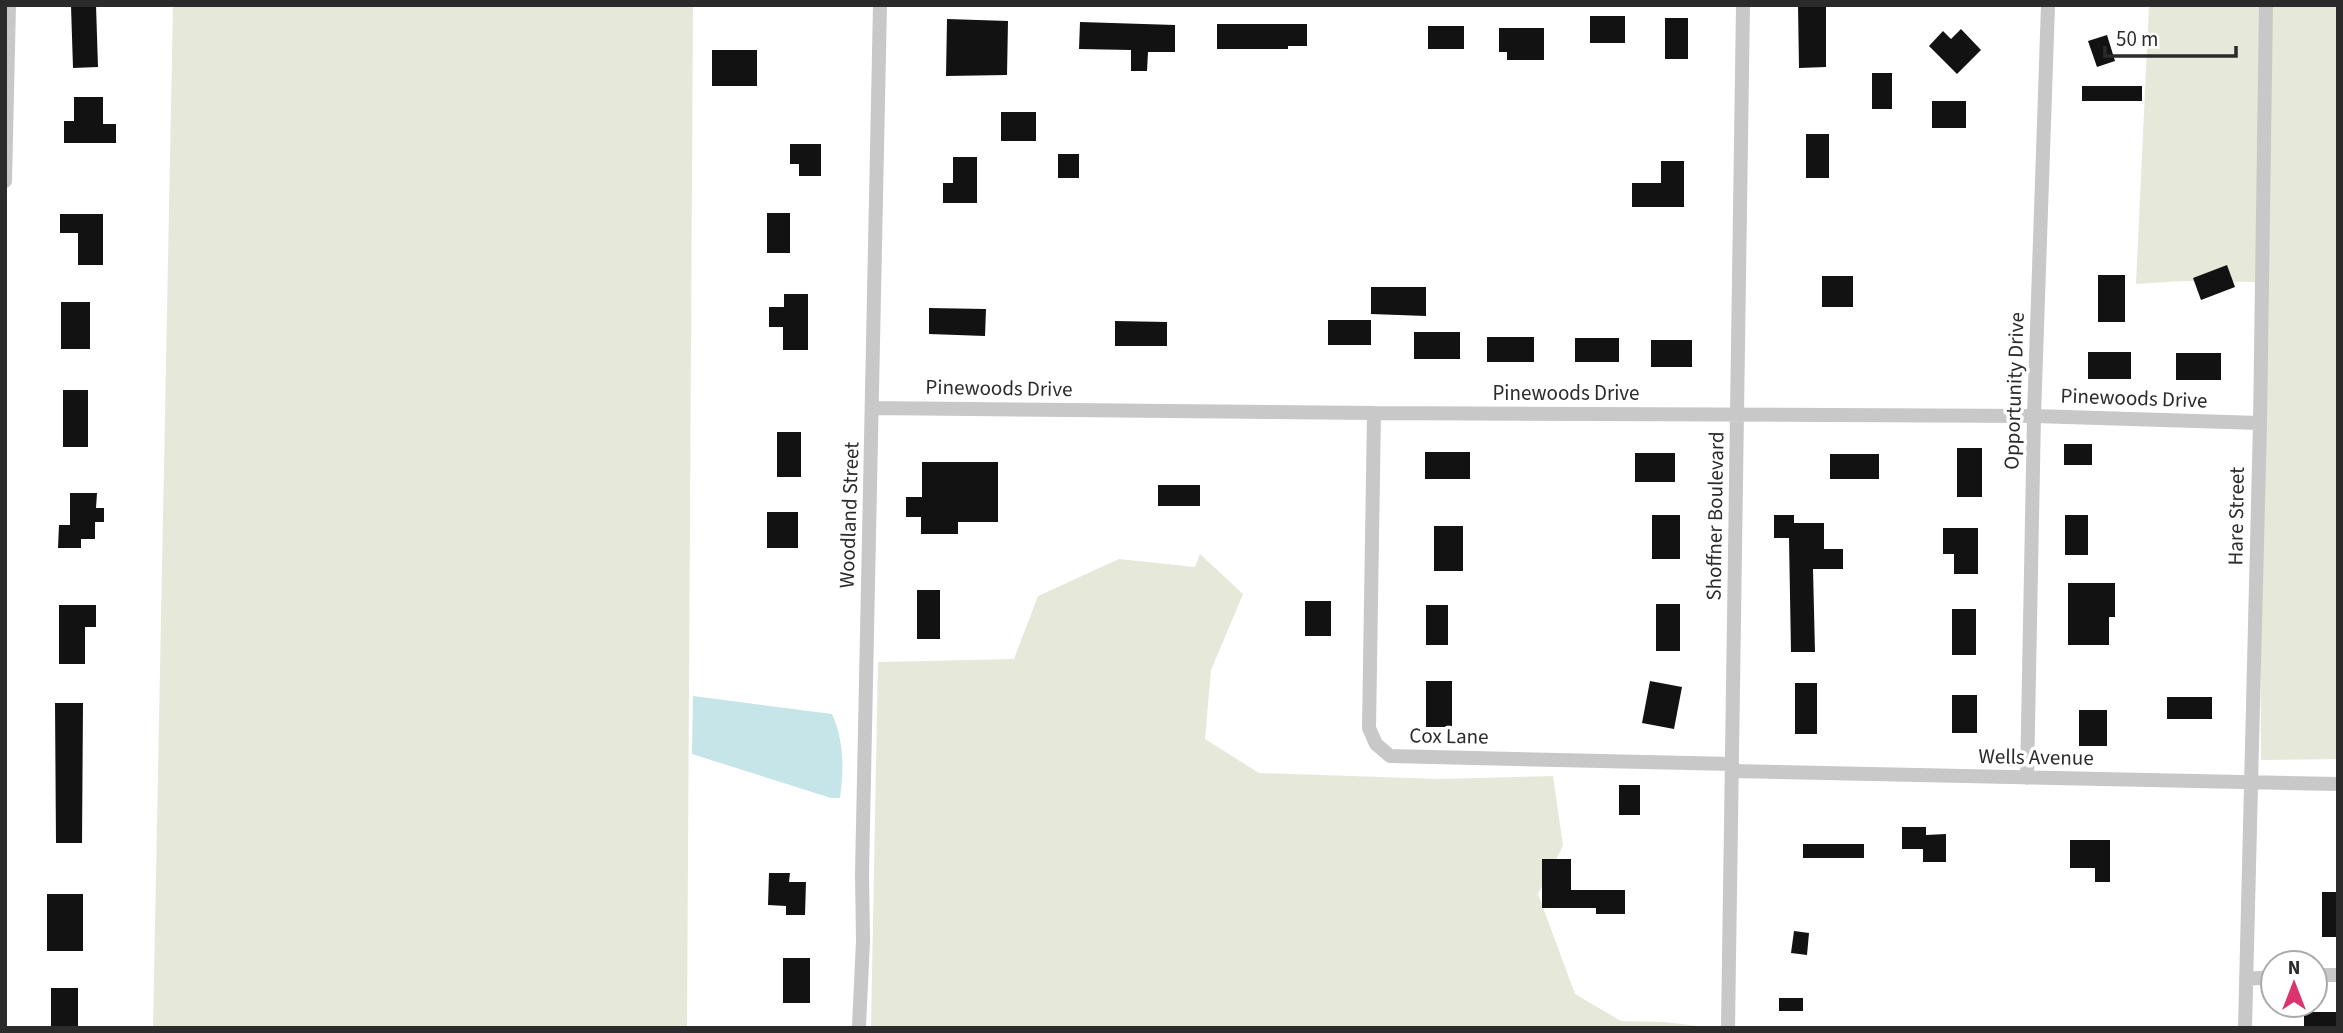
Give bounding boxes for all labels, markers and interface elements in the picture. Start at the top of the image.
scale bar [2105,14,2236,58]
text: 50 m [2116,24,2158,54]
street label: Opportunity Drive [1996,312,2032,470]
street label: Pinewoods Drive [925,372,1073,404]
street label: Pinewoods Drive [1492,378,1640,408]
street label: Pinewoods Drive [2060,380,2208,416]
street label: Shoffner Boulevard [1699,431,1731,601]
street label: Woodland Street [831,441,867,589]
street label: Hare Street [2220,466,2252,566]
street label: Cox Lane [1409,720,1489,752]
street label: Wells Avenue [1978,741,2094,773]
north arrow [2259,949,2329,1019]
text: N [2288,955,2300,982]

